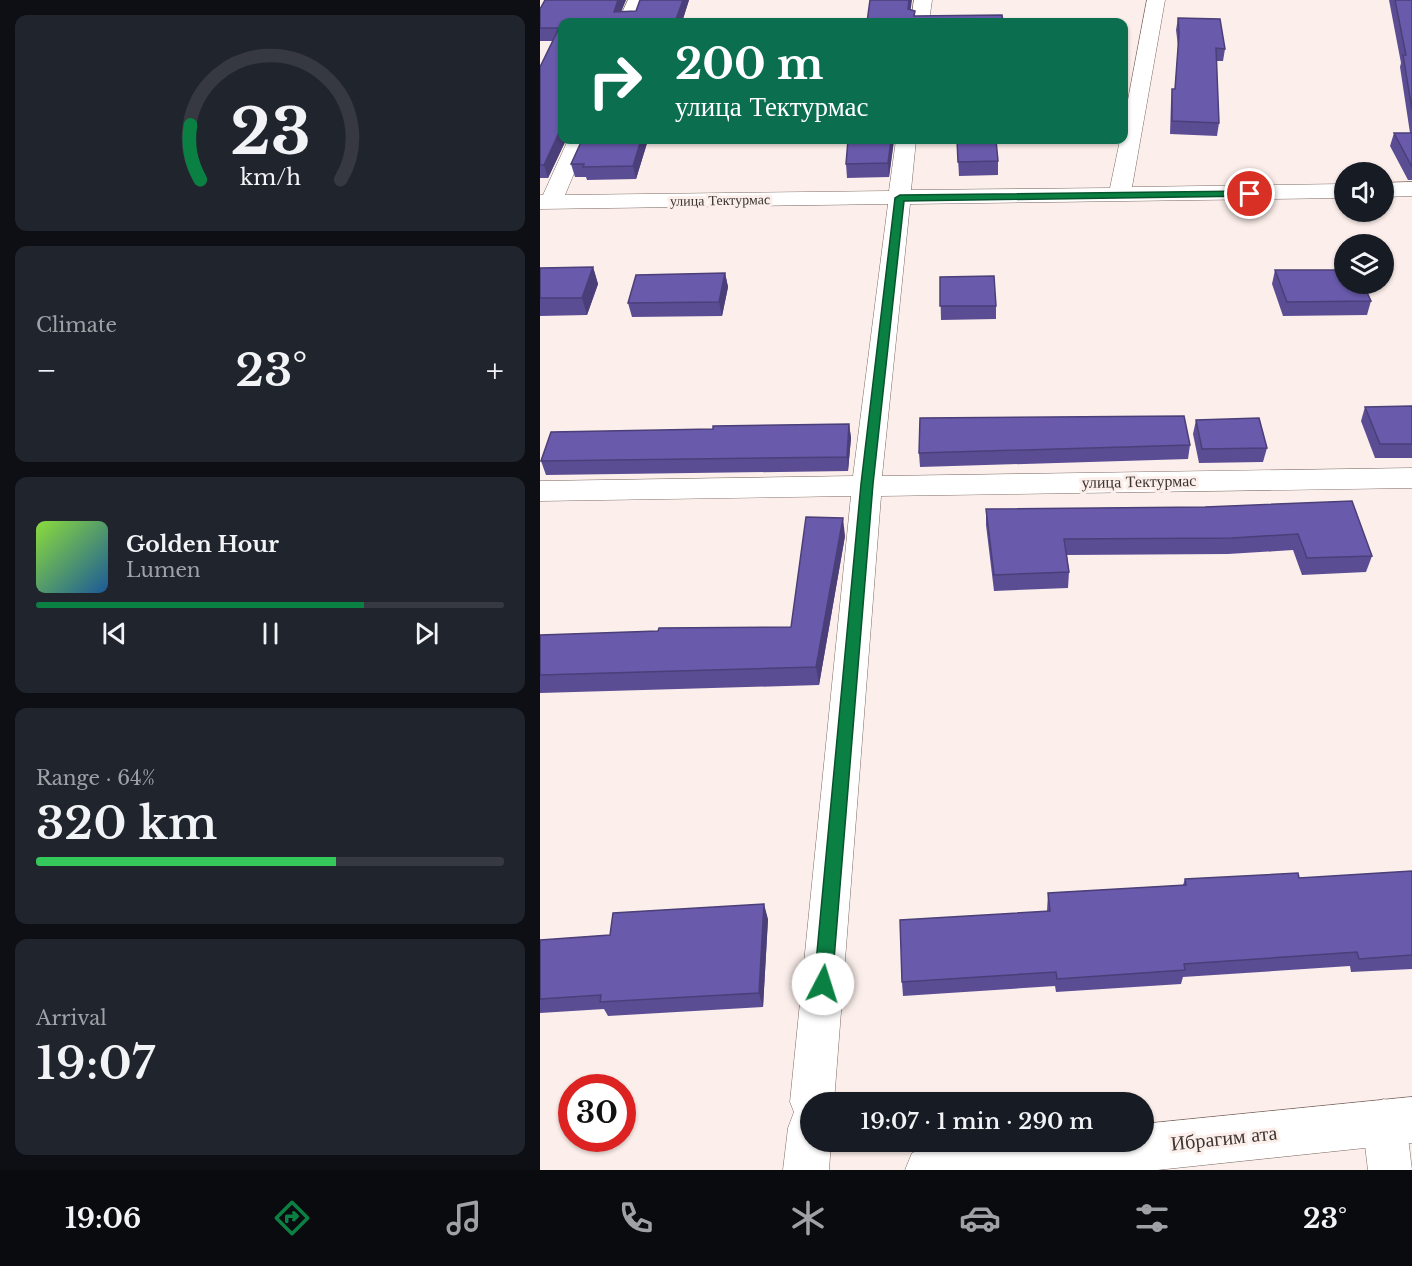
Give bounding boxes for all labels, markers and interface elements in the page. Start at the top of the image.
text: 200 m [675,38,823,90]
icon: right [576,42,654,120]
text: улица Тектурмас [675,90,869,123]
text: 23 [230,93,310,171]
map controls [1334,162,1394,294]
button: sound [1334,162,1394,222]
text: km/h [240,164,301,191]
pin [1224,168,1275,219]
icon: arrive [1233,177,1266,210]
street label: улица Тектурмас [670,190,770,210]
button: layers [1334,234,1394,294]
text: Climate [36,313,117,337]
text: 23° [235,342,308,398]
text: − [36,350,57,391]
text: + [486,350,504,391]
street label: улица Тектурмас [1081,470,1197,492]
text: Golden Hour [126,531,279,558]
text: Lumen [126,558,201,582]
icon: previous [98,617,131,650]
icon: pause [254,617,287,650]
icon: next [410,617,443,650]
text: Range · 64% [36,766,155,790]
text: 320 km [36,795,217,851]
position arrow [791,952,855,1016]
text: Arrival [36,1006,107,1030]
text: 19:07 [36,1035,155,1091]
speed limit sign: 30 [558,1074,636,1152]
text: 19:07 · 1 min · 290 m [861,1108,1093,1135]
street label: Ибрагим ата [1170,1120,1279,1156]
icon: directions [271,1197,313,1239]
icon: music [443,1197,485,1239]
icon: phone [615,1197,657,1239]
icon: climate [787,1197,829,1239]
icon: car [959,1197,1001,1239]
icon: filters [1131,1197,1173,1239]
text: 19:06 [65,1202,141,1235]
text: 23° [1303,1202,1347,1235]

